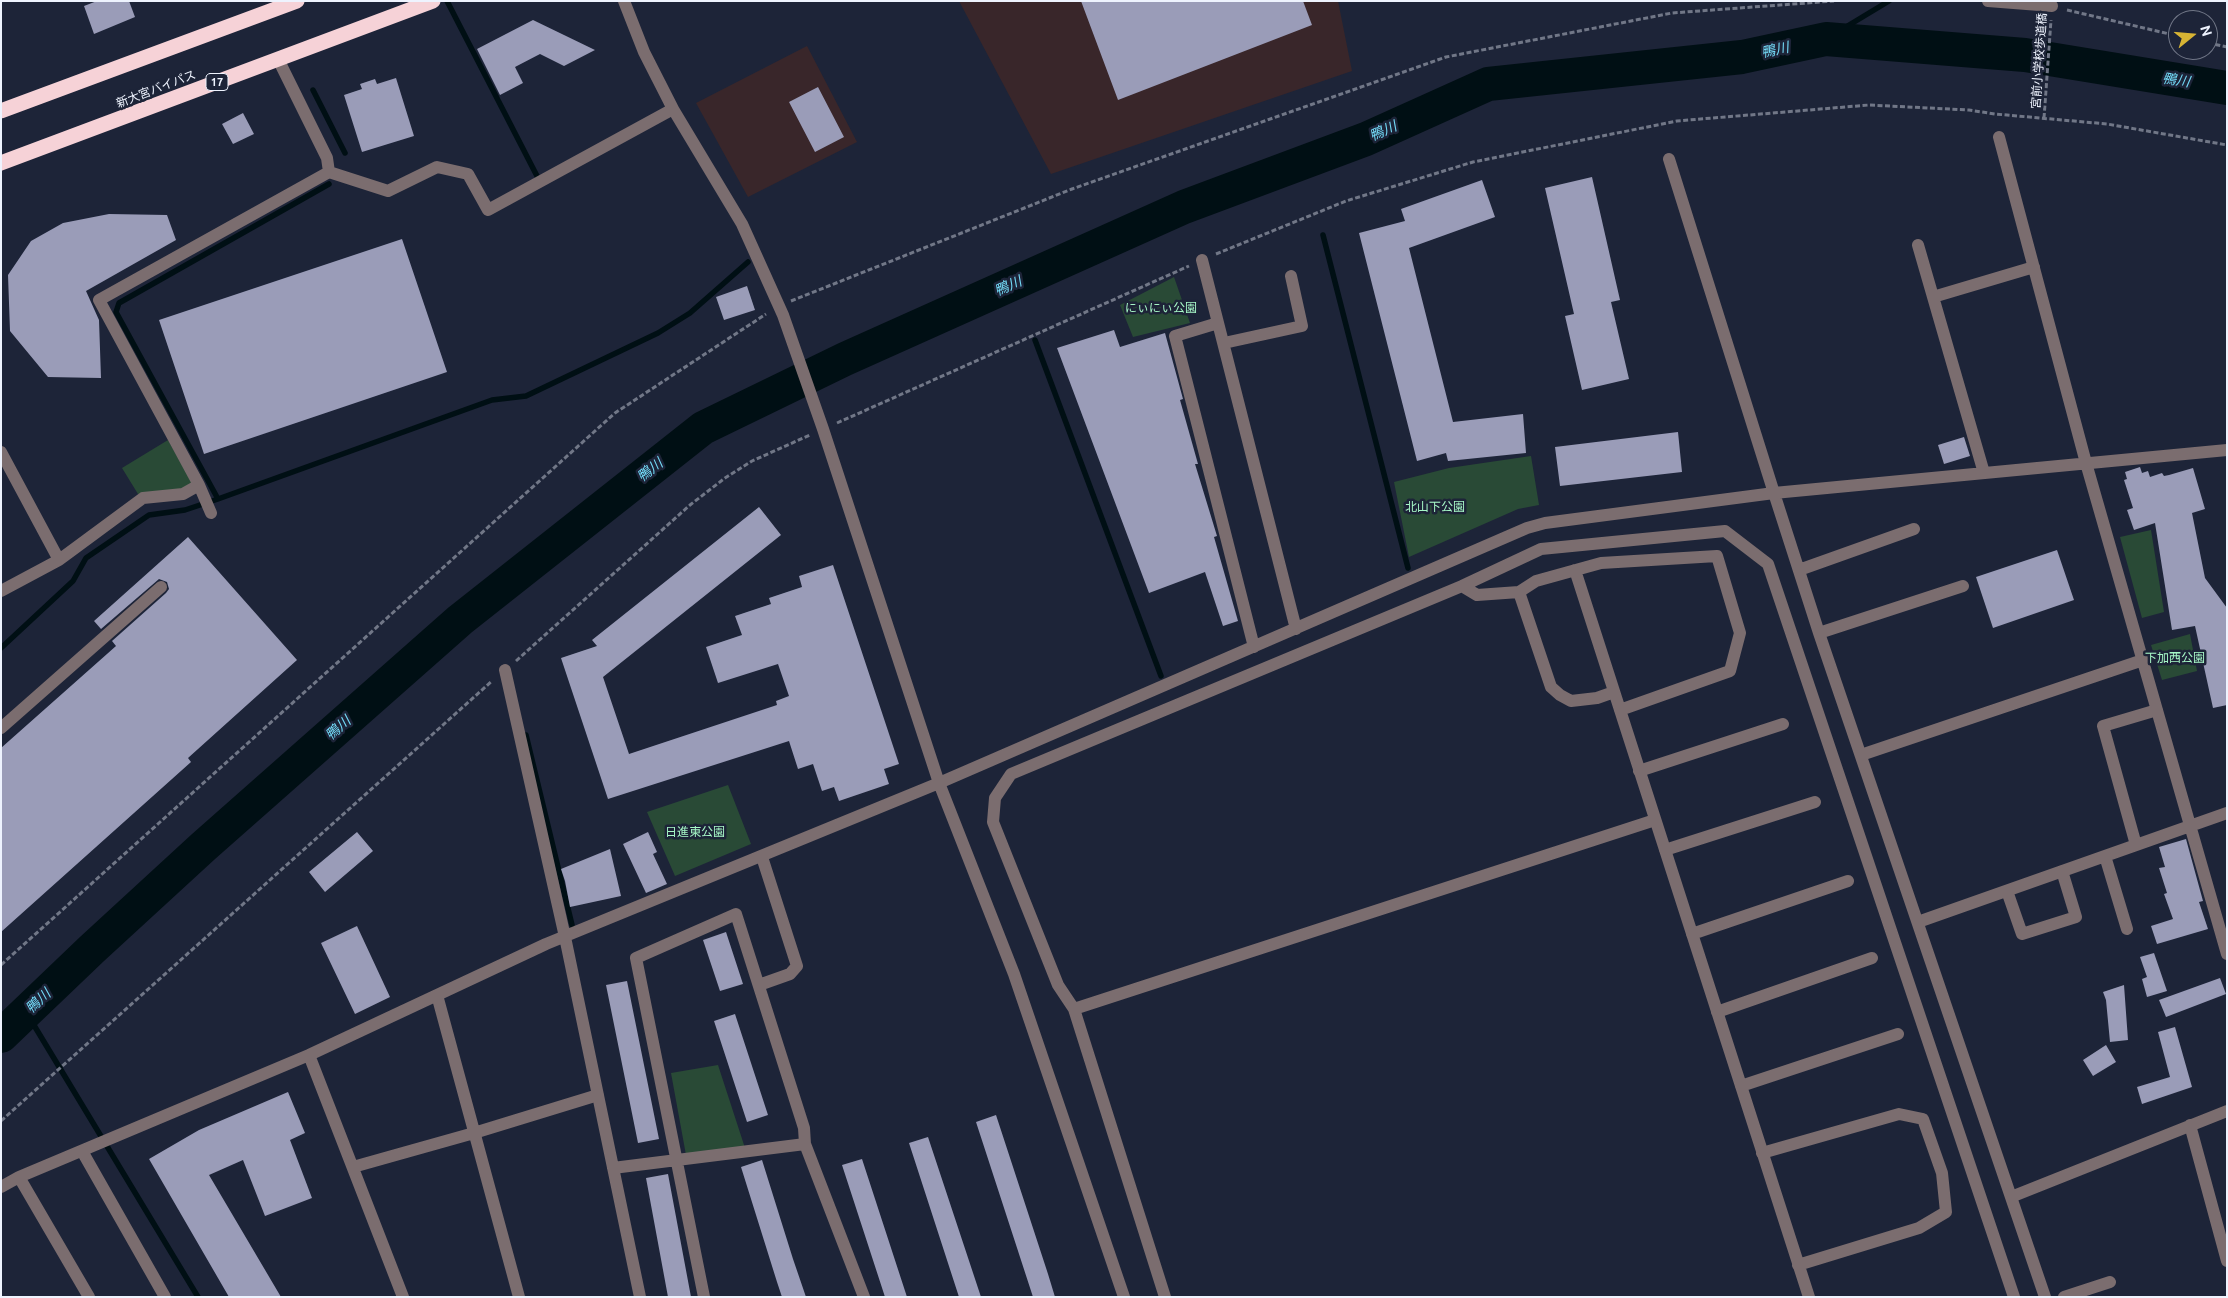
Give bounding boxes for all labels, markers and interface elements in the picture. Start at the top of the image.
north arrow [2168,10,2218,60]
street label: 宮前小学校歩道橋 [2028,13,2050,109]
text: N [2197,24,2216,38]
water label: 鴨川 [1760,39,1790,61]
street label: 新大宮バイパス [114,67,198,111]
water label: 鴨川 [2161,70,2191,90]
road number: 17 [206,74,228,90]
water label: 鴨川 [1367,118,1399,144]
water label: 鴨川 [992,273,1024,299]
park label: にぃにぃ公園 [1125,301,1197,315]
water label: 鴨川 [634,455,666,485]
park label: 北山下公園 [1405,500,1465,514]
park label: 下加西公園 [2145,651,2205,665]
water label: 鴨川 [322,712,354,744]
park label: 日進東公園 [665,825,725,839]
water label: 鴨川 [22,985,54,1017]

